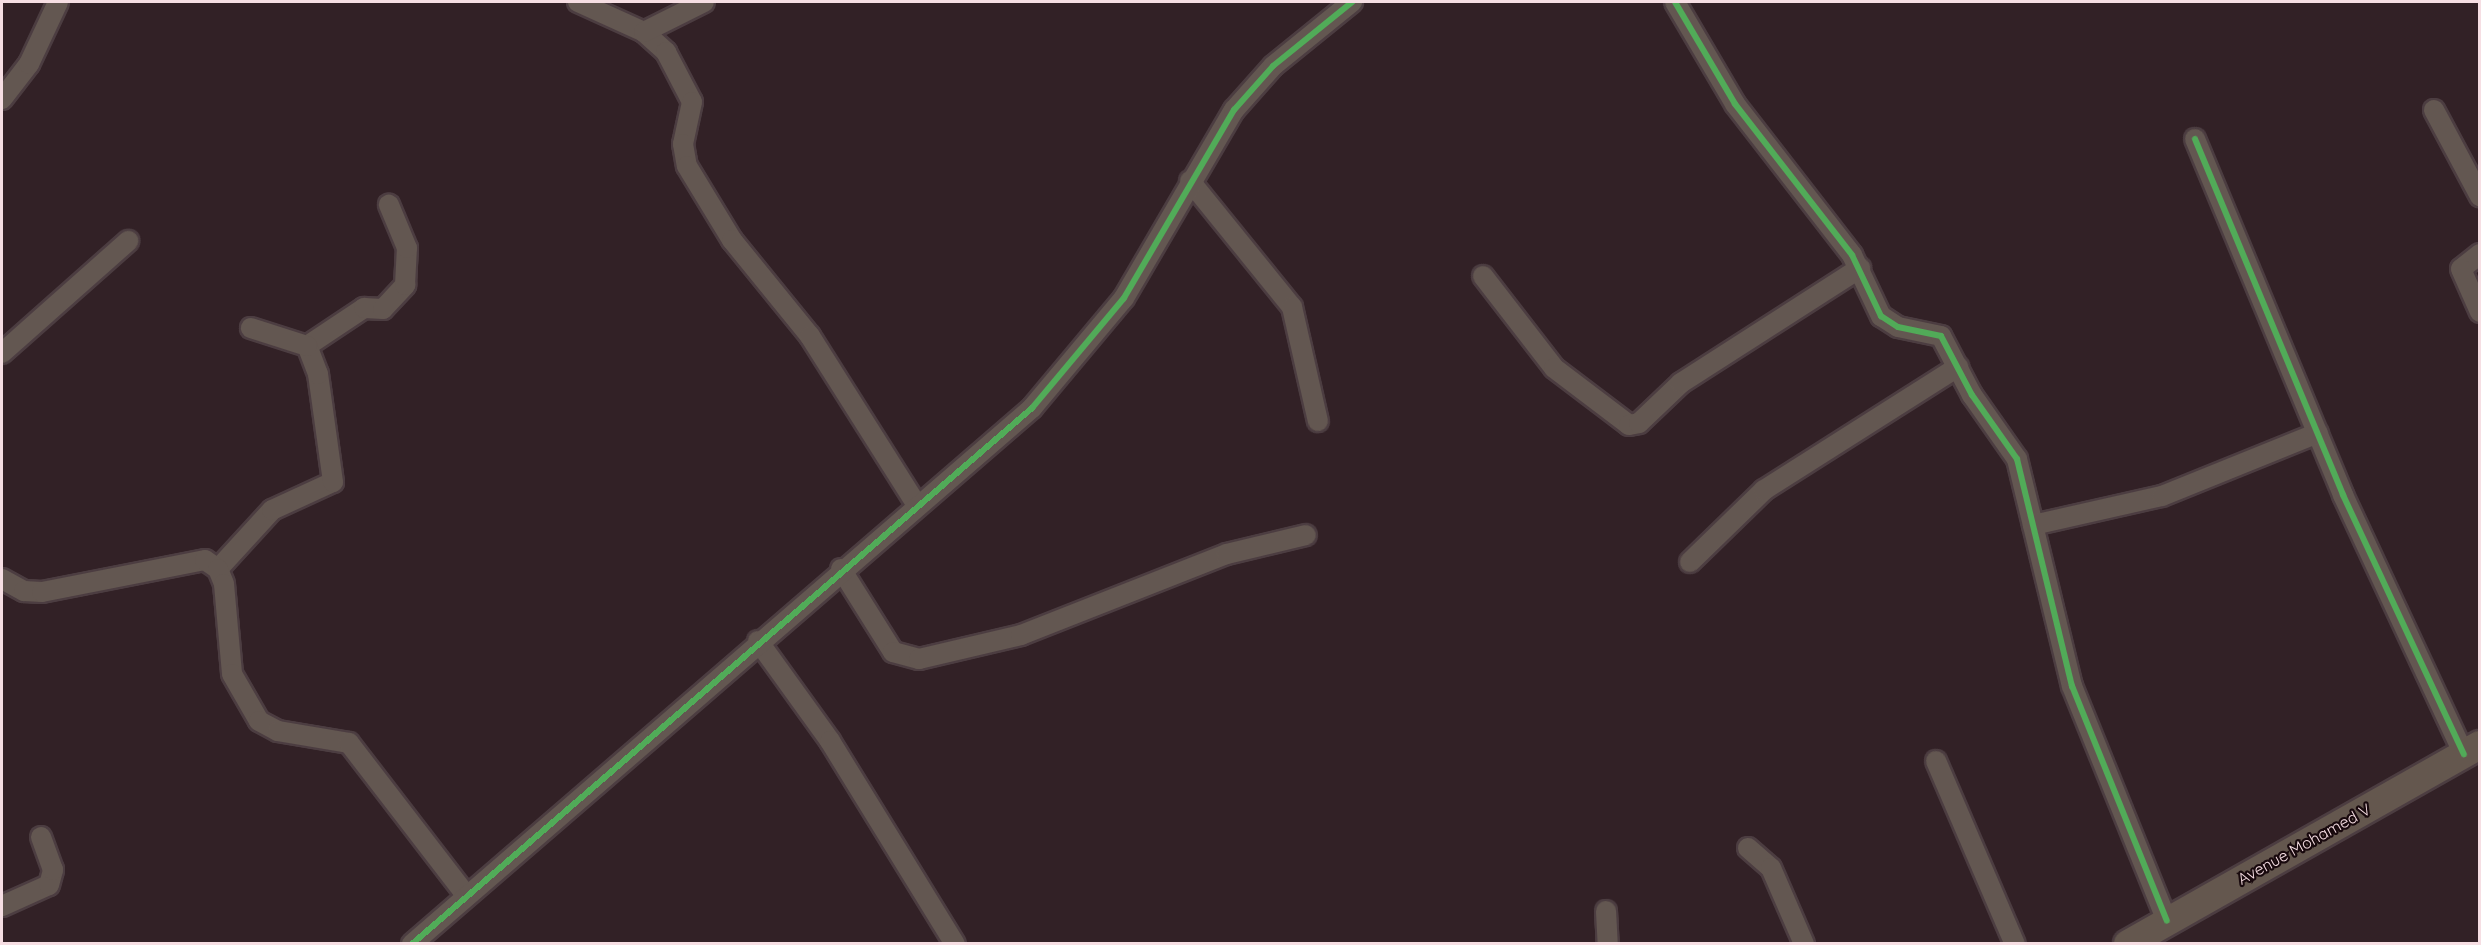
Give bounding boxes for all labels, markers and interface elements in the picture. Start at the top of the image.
street label: Avenue Mohamed V [2234,799,2374,889]

